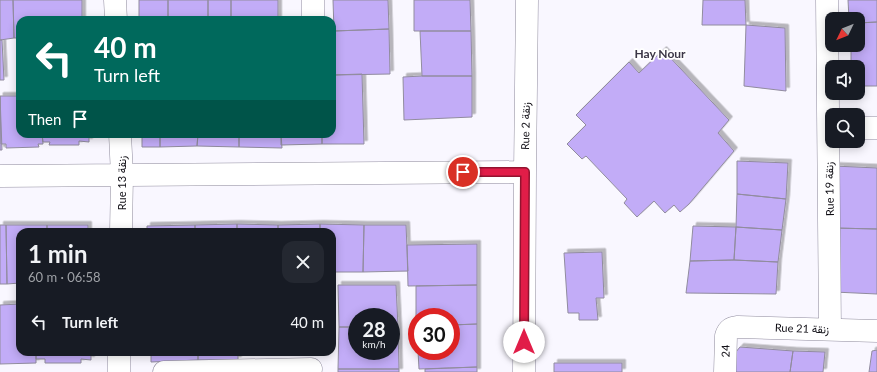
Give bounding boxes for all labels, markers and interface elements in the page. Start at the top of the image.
north arrow [825,12,865,52]
map controls [825,12,865,148]
text: 40 m [94,30,157,64]
icon: left [28,32,80,84]
district label: Hay Nour [634,46,686,61]
button: sound [825,60,865,100]
text: Turn left [94,64,160,86]
street label: Rue 2 زنقة [518,102,533,150]
icon: arrive [69,108,91,130]
button: search [825,108,865,148]
text: Then [28,110,61,128]
pin [446,155,480,189]
street label: Rue 13 زنقة [115,156,129,210]
icon: arrive [452,161,474,183]
street label: Rue 19 زنقة [822,161,837,216]
text: 1 min [28,239,88,268]
button: close [282,241,324,283]
text: 60 m · 06:58 [28,269,101,285]
speed limit sign: 30 [408,308,460,360]
icon: left [28,311,50,333]
text: Turn left [62,313,118,331]
text: 40 m [290,313,324,331]
text: 28 [362,317,386,341]
position arrow [503,321,545,363]
street label: Rue 21 زنقة [775,321,830,336]
text: km/h [362,338,386,350]
street label: 24 [718,344,732,357]

